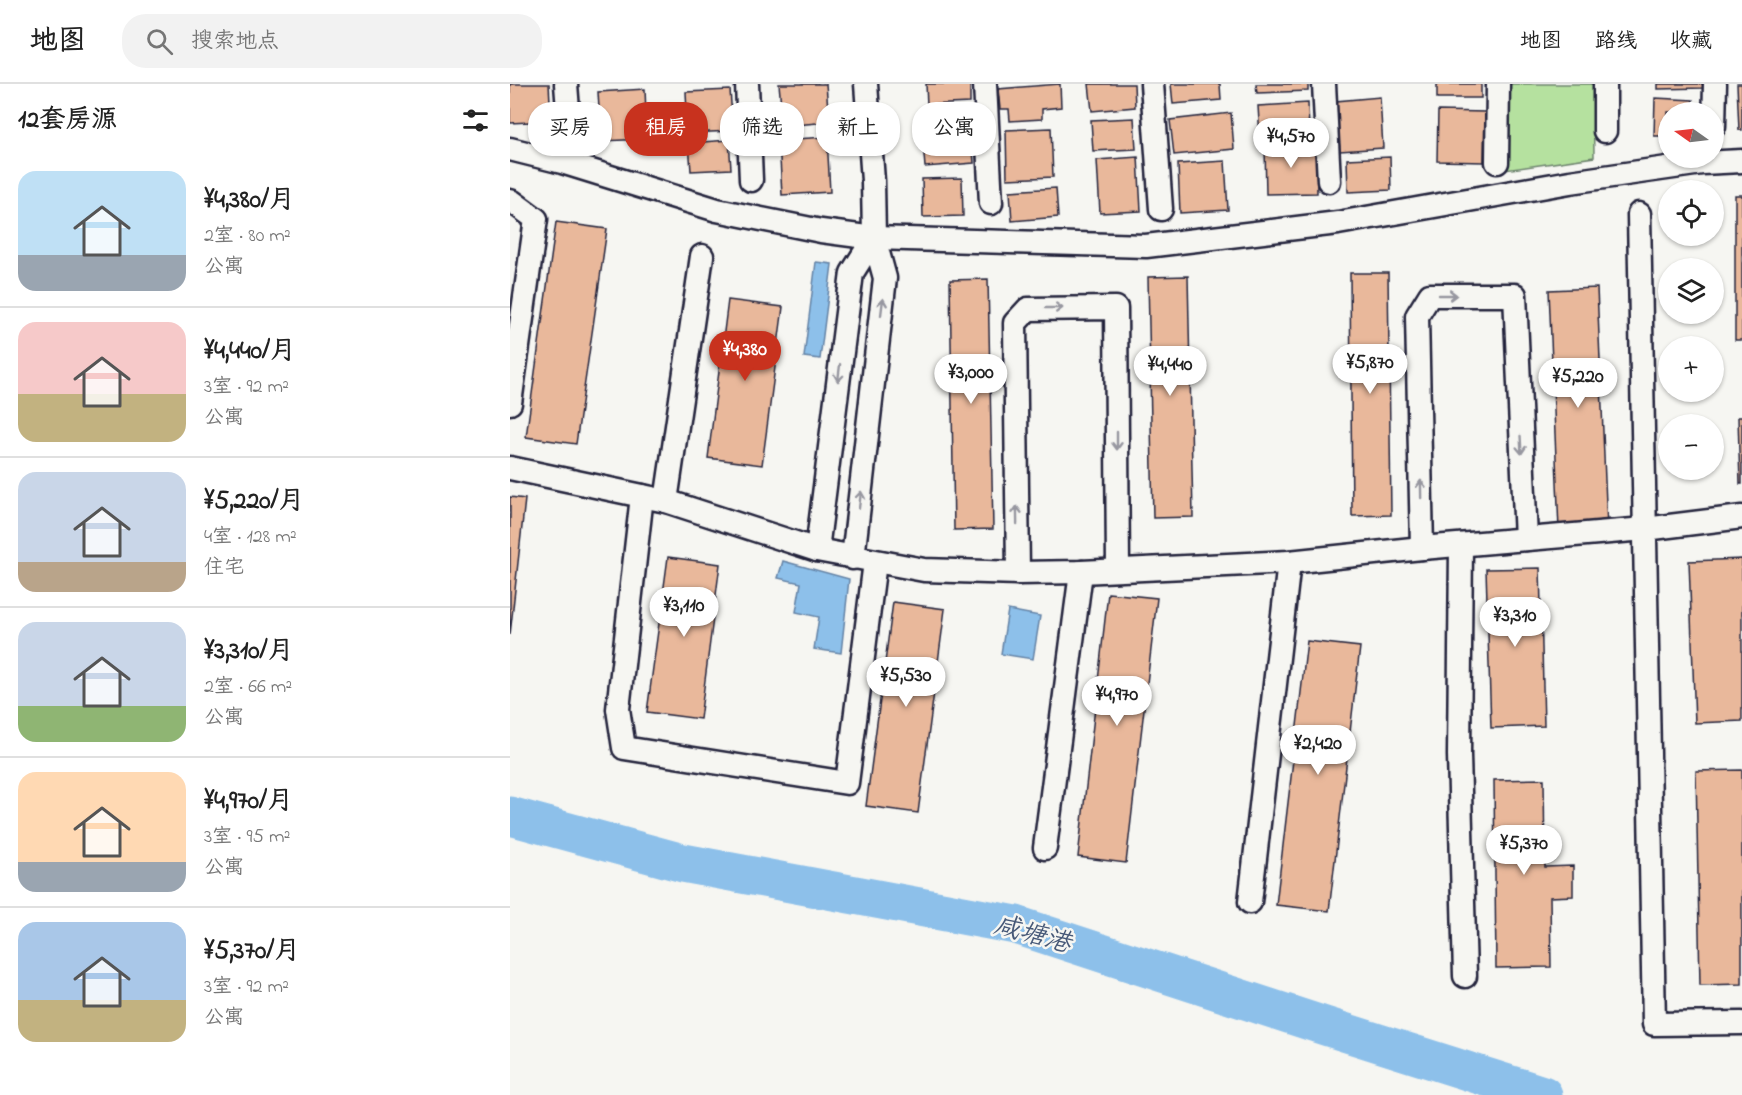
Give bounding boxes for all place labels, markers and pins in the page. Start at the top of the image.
pin: ¥4,570 [1242,118,1340,169]
pin: ¥4,380 [696,331,794,382]
pin: ¥5,870 [1321,344,1419,395]
pin: ¥4,440 [1121,346,1219,397]
pin: ¥3,000 [922,354,1020,405]
pin: ¥5,220 [1529,358,1627,409]
pin: ¥3,110 [635,587,733,638]
pin: ¥3,310 [1466,597,1564,648]
pin: ¥5,530 [857,657,955,708]
pin: ¥4,970 [1068,676,1166,727]
pin: ¥2,420 [1269,725,1367,776]
pin: ¥5,370 [1475,825,1573,876]

